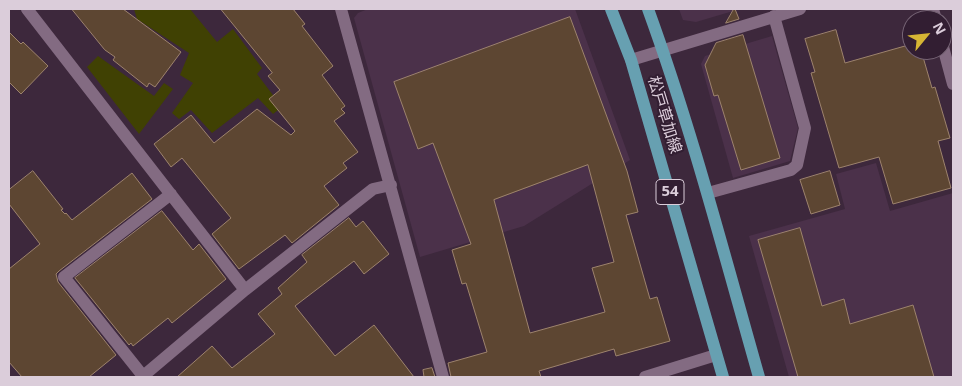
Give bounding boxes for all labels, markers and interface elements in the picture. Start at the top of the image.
north arrow [902,10,952,60]
text: N [929,19,951,38]
street label: 松戸草加線 [643,74,685,156]
road number: 54 [656,180,684,204]

